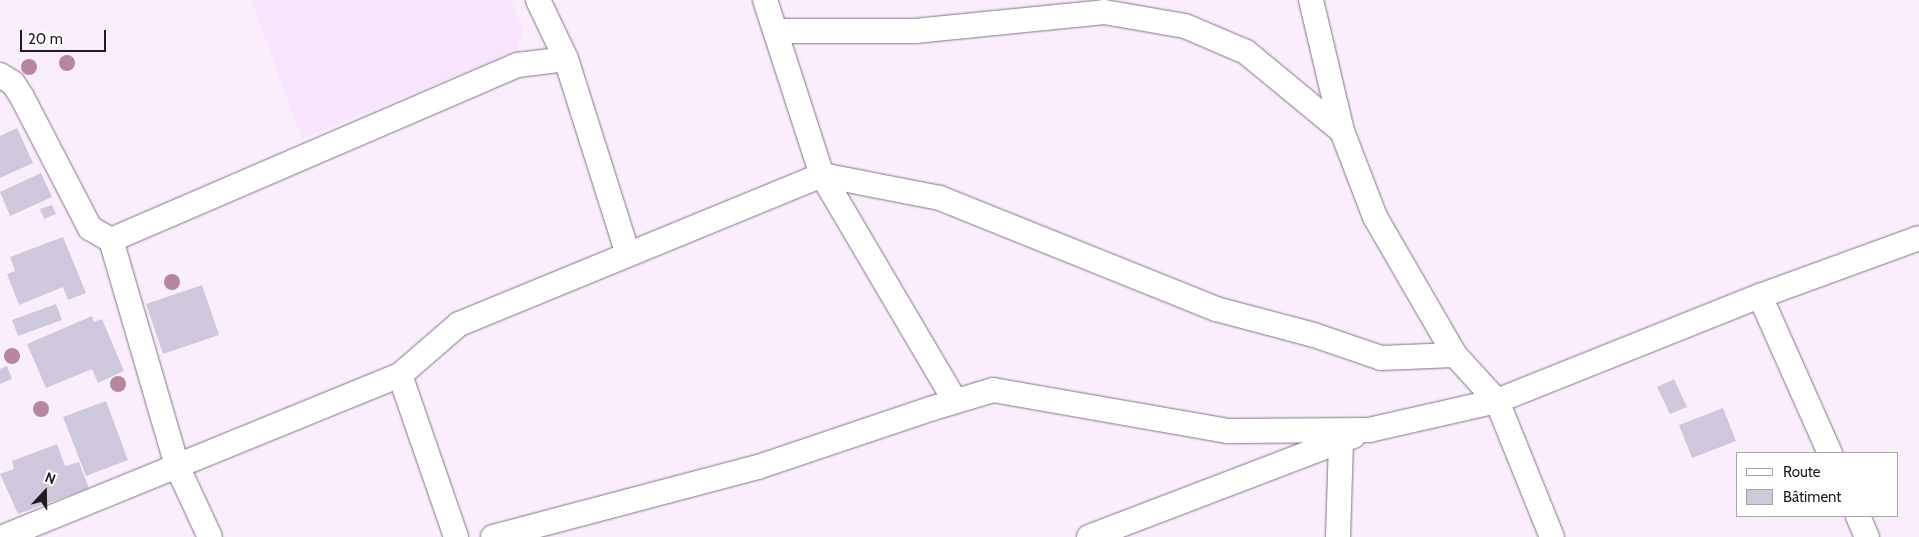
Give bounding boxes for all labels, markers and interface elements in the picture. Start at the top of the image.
scale bar [22,20,109,52]
text: 20 m [28,30,63,48]
legend [1736,452,1899,517]
text: Route [1783,463,1821,481]
north arrow [20,467,70,517]
text: N [43,468,58,488]
text: Bâtiment [1783,488,1841,506]

